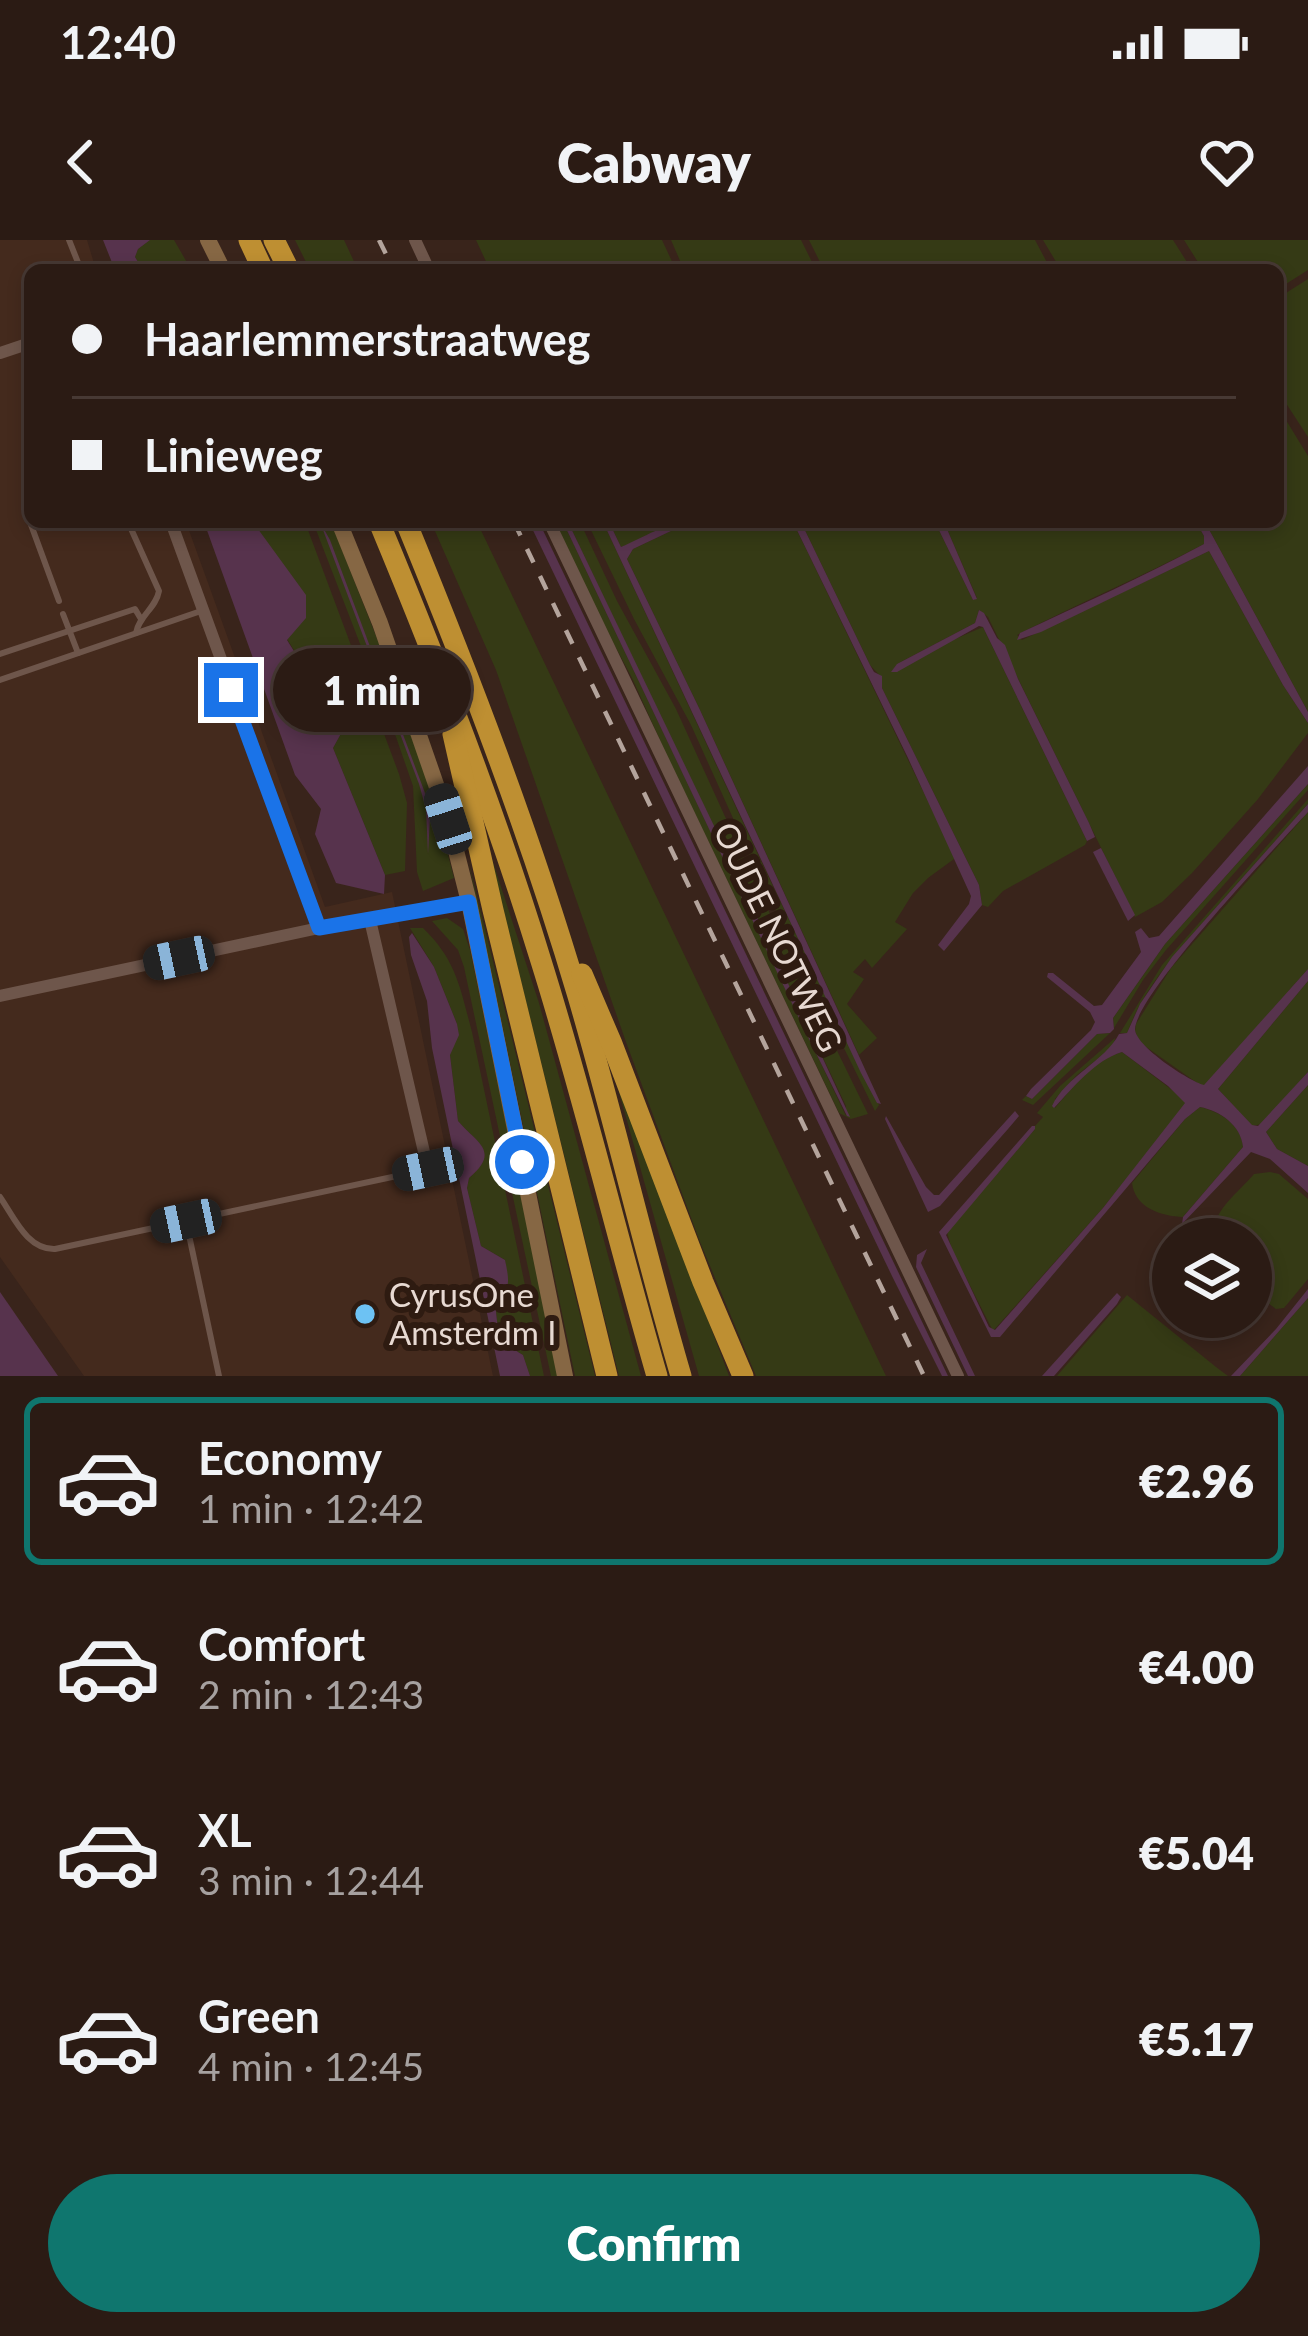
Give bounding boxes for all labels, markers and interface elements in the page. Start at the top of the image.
text: 12:40 [60,15,176,69]
icon: back [48,129,114,195]
icon: heart [1194,129,1260,195]
text: Cabway [557,130,751,195]
text: Haarlemmerstraatweg [144,312,591,366]
text: Linieweg [144,428,323,482]
callout: 1 min [273,648,471,732]
route end [204,663,258,717]
text: 1 min [323,667,421,713]
car [420,779,476,859]
street label: OUDE NOTWEG [706,815,852,1058]
car [140,933,218,983]
route start [495,1135,549,1189]
car [389,1144,467,1194]
car [147,1196,225,1246]
map controls [1152,1218,1272,1338]
button: layers [1152,1218,1272,1338]
place label: CyrusOne Amsterdm I [389,1274,557,1352]
marker: CyrusOne Amsterdm I [352,1301,378,1327]
icon: car [54,1427,162,1535]
text: Economy [198,1431,382,1485]
text: €2.96 [1139,1454,1254,1508]
text: 1 min · 12:42 [198,1485,424,1531]
icon: car [54,1613,162,1721]
text: Comfort [198,1617,365,1671]
text: €4.00 [1139,1640,1254,1694]
text: 2 min · 12:43 [198,1671,424,1717]
icon: car [54,1799,162,1907]
text: XL [198,1803,252,1857]
text: €5.04 [1139,1826,1254,1880]
text: 3 min · 12:44 [198,1857,424,1903]
icon: car [54,1985,162,2093]
text: Green [198,1989,320,2043]
text: €5.17 [1139,2012,1254,2066]
text: 4 min · 12:45 [198,2043,424,2089]
button: Confirm [48,2174,1260,2312]

